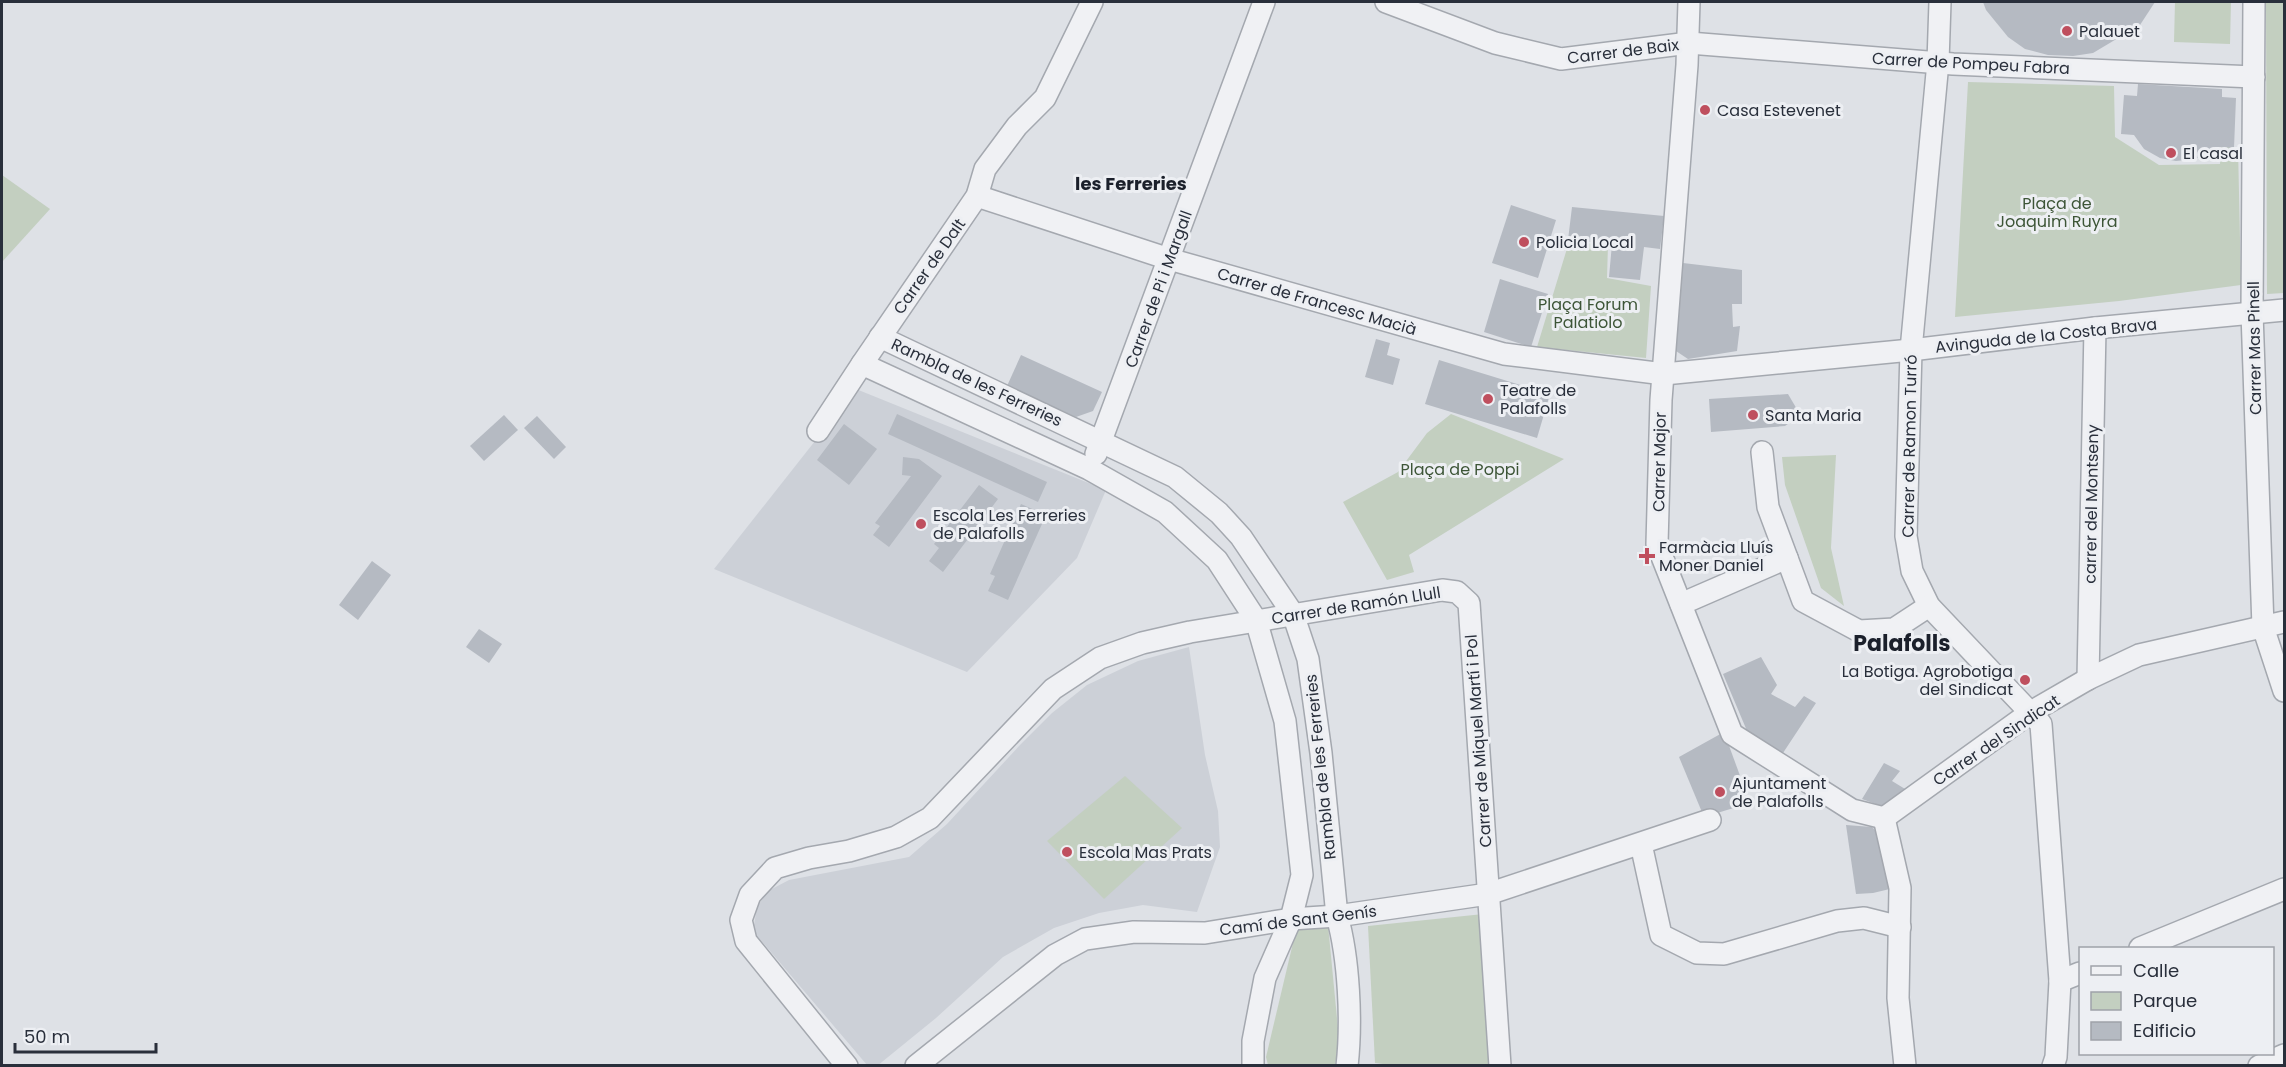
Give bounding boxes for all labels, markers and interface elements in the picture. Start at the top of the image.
place label: Palauet [2079,20,2140,43]
marker: Palauet [2060,24,2074,38]
street label: Carrer de Baix [1566,33,1681,70]
street label: Carrer de Pompeu Fabra [1872,47,2070,80]
place label: Casa Estevenet [1717,99,1841,122]
marker: Casa Estevenet [1698,103,1712,117]
place label: El casal [2183,142,2243,165]
marker: El casal [2164,146,2178,160]
district label: les Ferreries [1075,171,1187,196]
park label: Plaça de Joaquim Ruyra [1996,192,2118,233]
street label: Carrer de Pi i Margall [1119,207,1198,371]
street label: Carrer de Dalt [888,214,971,319]
place label: Policia Local [1536,231,1634,254]
marker: Policia Local [1517,235,1531,249]
street label: Carrer de Francesc Macià [1214,262,1419,341]
street label: Carrer Mas Pinell [2242,281,2267,415]
park label: Plaça Forum Palatiolo [1538,293,1638,334]
street label: Avinguda de la Costa Brava [1934,312,2158,359]
street label: Rambla de les Ferreries [887,333,1066,432]
street label: Carrer de Ramon Turró [1896,354,1923,538]
place label: Teatre de Palafolls [1500,379,1576,420]
marker: Teatre de Palafolls [1481,392,1495,406]
place label: Santa Maria [1765,404,1862,427]
marker: Santa Maria [1746,408,1760,422]
street label: Carrer Major [1647,412,1672,512]
street label: carrer del Montseny [2079,424,2104,584]
park label: Plaça de Poppi [1401,458,1519,481]
place label: Escola Les Ferreries de Palafolls [933,504,1086,545]
marker: Escola Les Ferreries de Palafolls [914,517,928,531]
place label: Farmàcia Lluís Moner Daniel [1659,536,1773,577]
marker: Farmàcia Lluís Moner Daniel [1640,549,1654,563]
street label: Carrer de Ramón Llull [1270,581,1442,630]
district label: Palafolls [1853,628,1951,659]
street label: Carrer de Miquel Martí i Pol [1460,634,1497,848]
place label: La Botiga. Agrobotiga del Sindicat [1842,660,2013,701]
street label: Rambla de les Ferreries [1299,673,1342,861]
marker: La Botiga. Agrobotiga del Sindicat [2018,673,2032,687]
street label: Carrer del Sindicat [1928,689,2065,792]
place label: Ajuntament de Palafolls [1732,772,1827,813]
marker: Ajuntament de Palafolls [1713,785,1727,799]
place label: Escola Mas Prats [1079,841,1212,864]
marker: Escola Mas Prats [1060,845,1074,859]
street label: Camí de Sant Genís [1218,899,1378,942]
legend [2079,947,2274,1055]
text: Calle [2133,958,2179,983]
text: Parque [2133,988,2197,1013]
scale bar [15,1016,156,1054]
text: Edificio [2133,1018,2196,1043]
text: 50 m [24,1024,70,1049]

